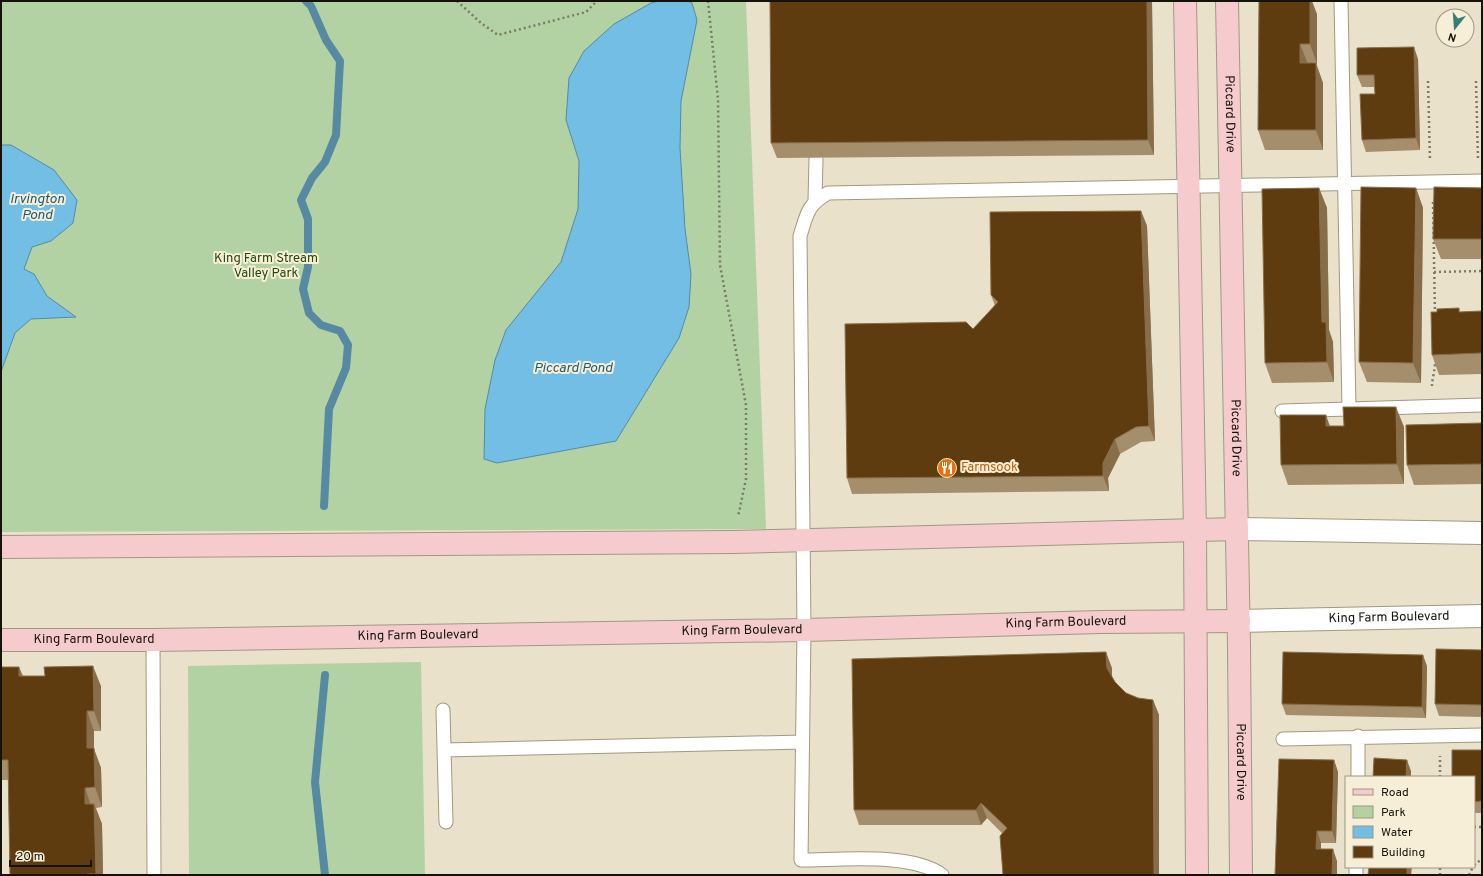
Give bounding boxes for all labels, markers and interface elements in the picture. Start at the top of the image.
north arrow [1435,8,1475,48]
text: N [1447,29,1458,44]
street label: Piccard Drive [1220,75,1238,153]
water label: Irvington Pond [10,191,65,224]
park label: King Farm Stream Valley Park [214,251,318,282]
water label: Piccard Pond [534,360,614,377]
street label: Piccard Drive [1226,399,1244,477]
restaurant icon: Farmsook [936,457,958,479]
place label: Farmsook [961,460,1018,476]
street label: King Farm Boulevard [1328,609,1450,627]
street label: King Farm Boulevard [1005,614,1126,633]
street label: King Farm Boulevard [681,622,803,640]
street label: King Farm Boulevard [357,627,479,645]
street label: King Farm Boulevard [33,632,155,648]
street label: Piccard Drive [1232,723,1248,801]
legend [1345,776,1475,868]
text: Road [1381,785,1409,801]
text: Park [1381,805,1406,821]
text: Water [1381,825,1413,841]
scale bar [10,842,91,868]
text: Building [1381,845,1425,861]
text: 20 m [16,849,44,865]

